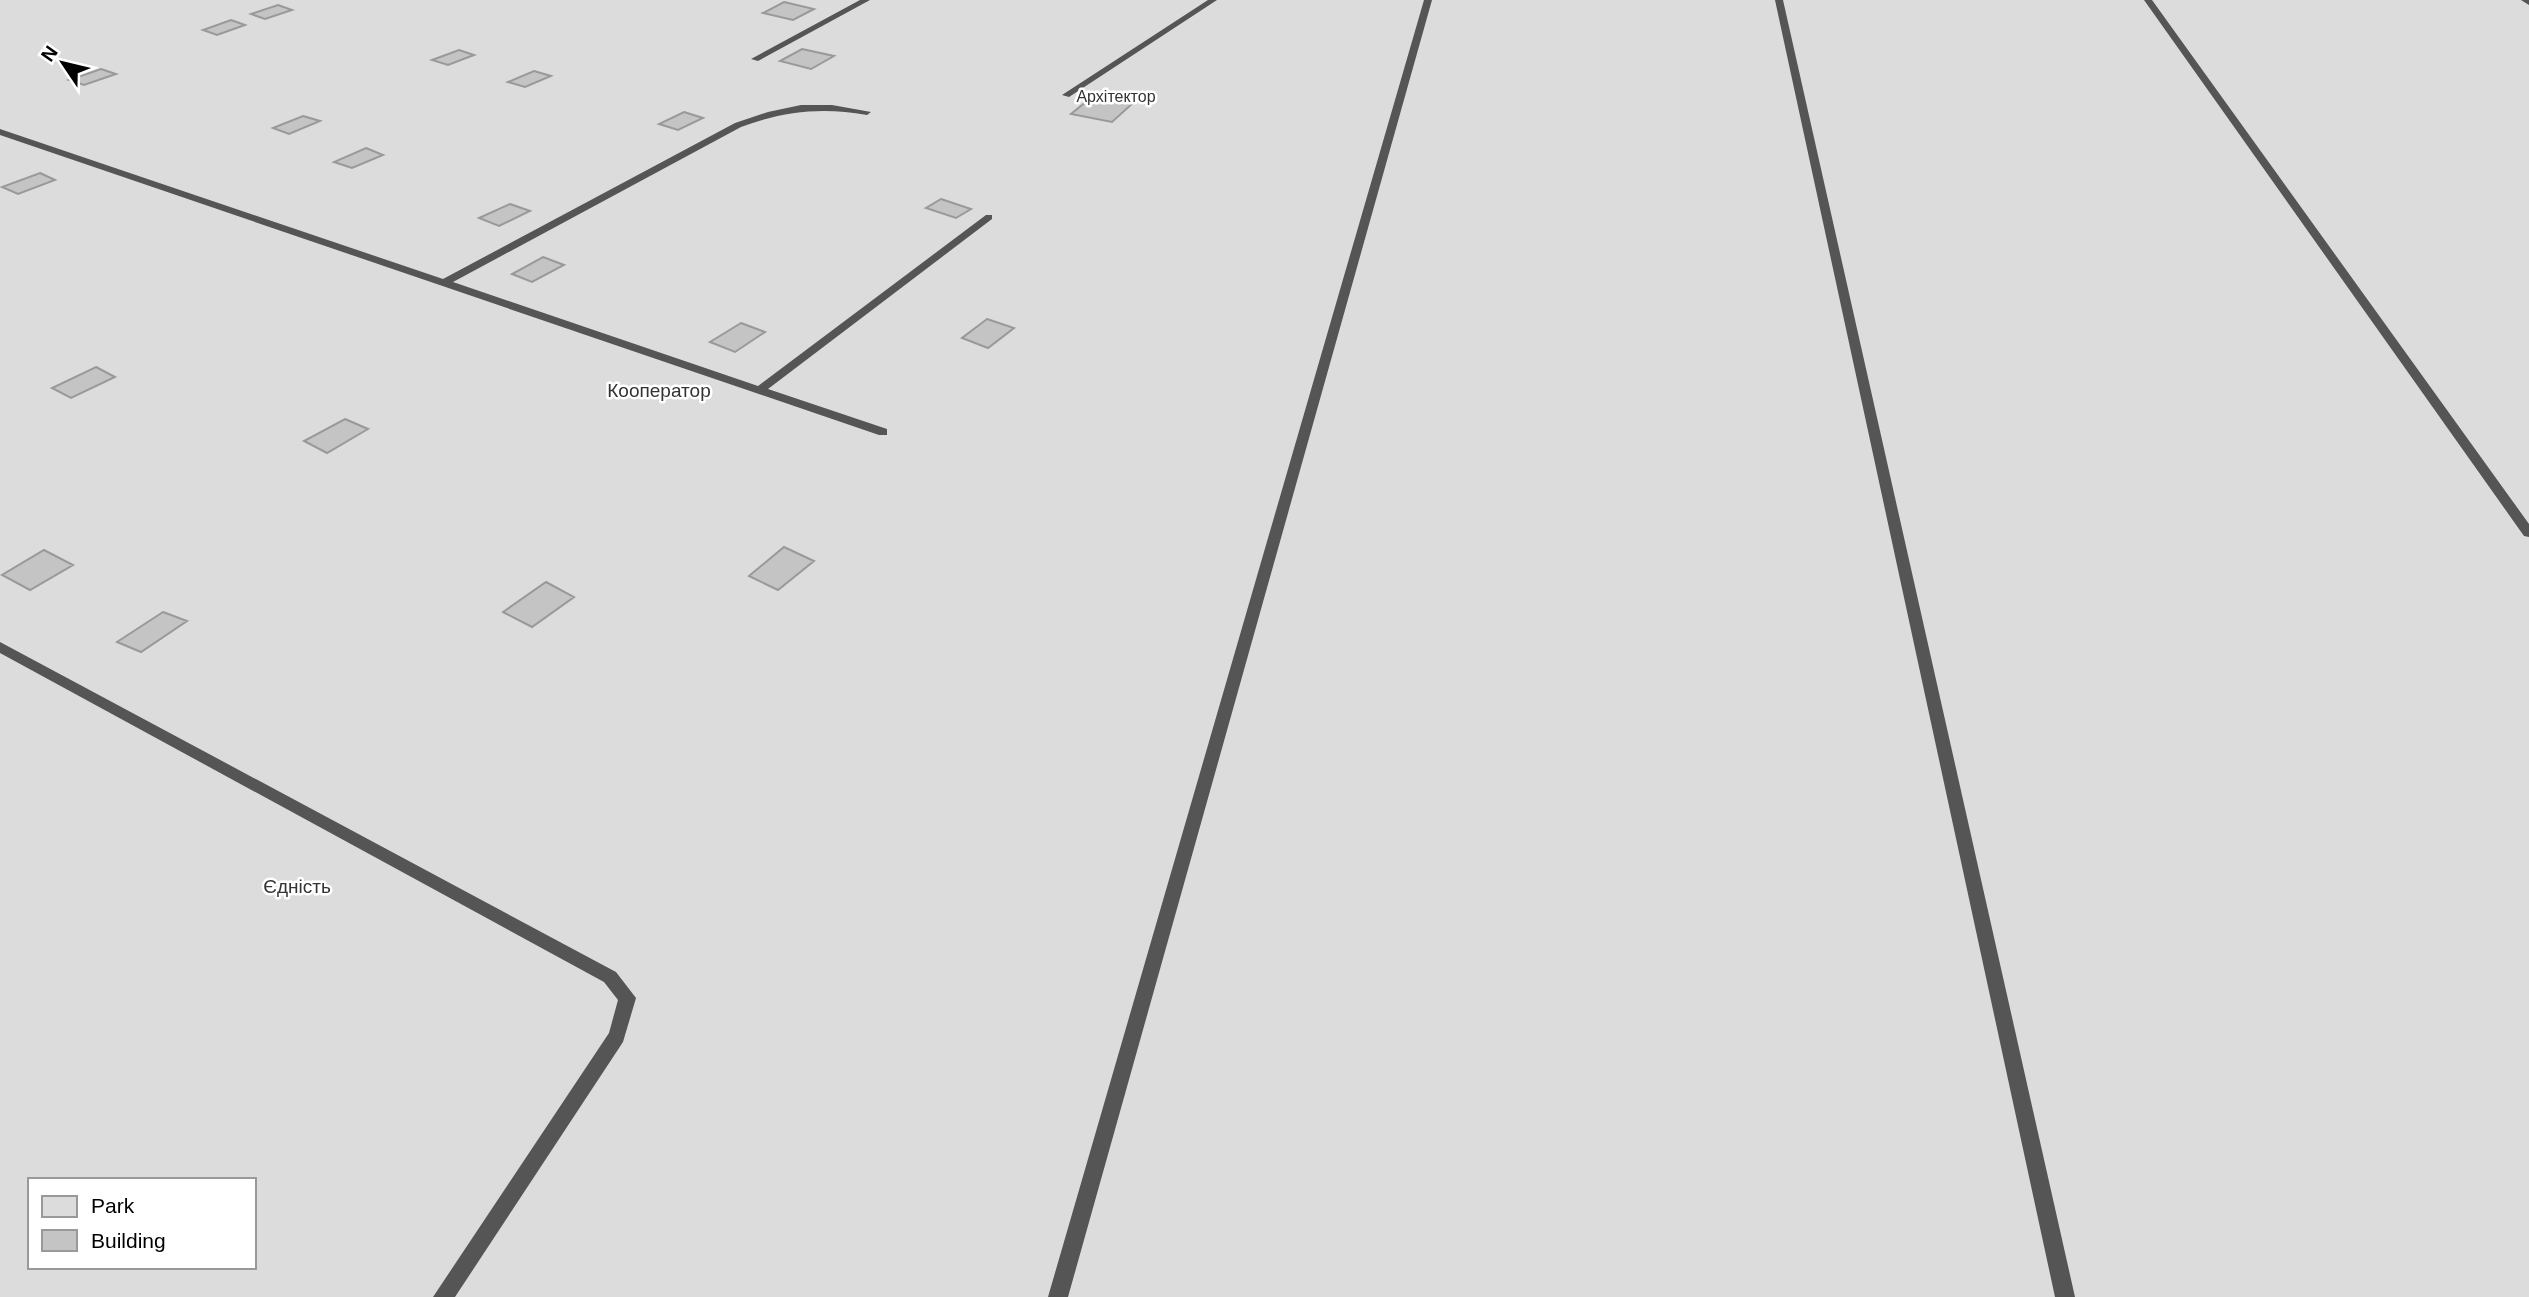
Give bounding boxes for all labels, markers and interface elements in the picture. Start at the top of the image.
north arrow [28,28,98,98]
text: N [37,42,62,65]
park label: Архітектор [1076,88,1156,105]
park label: Кооператор [607,380,711,401]
park label: Єдність [263,876,331,897]
legend [28,1178,256,1269]
text: Park [91,1194,135,1217]
text: Building [91,1229,166,1252]

